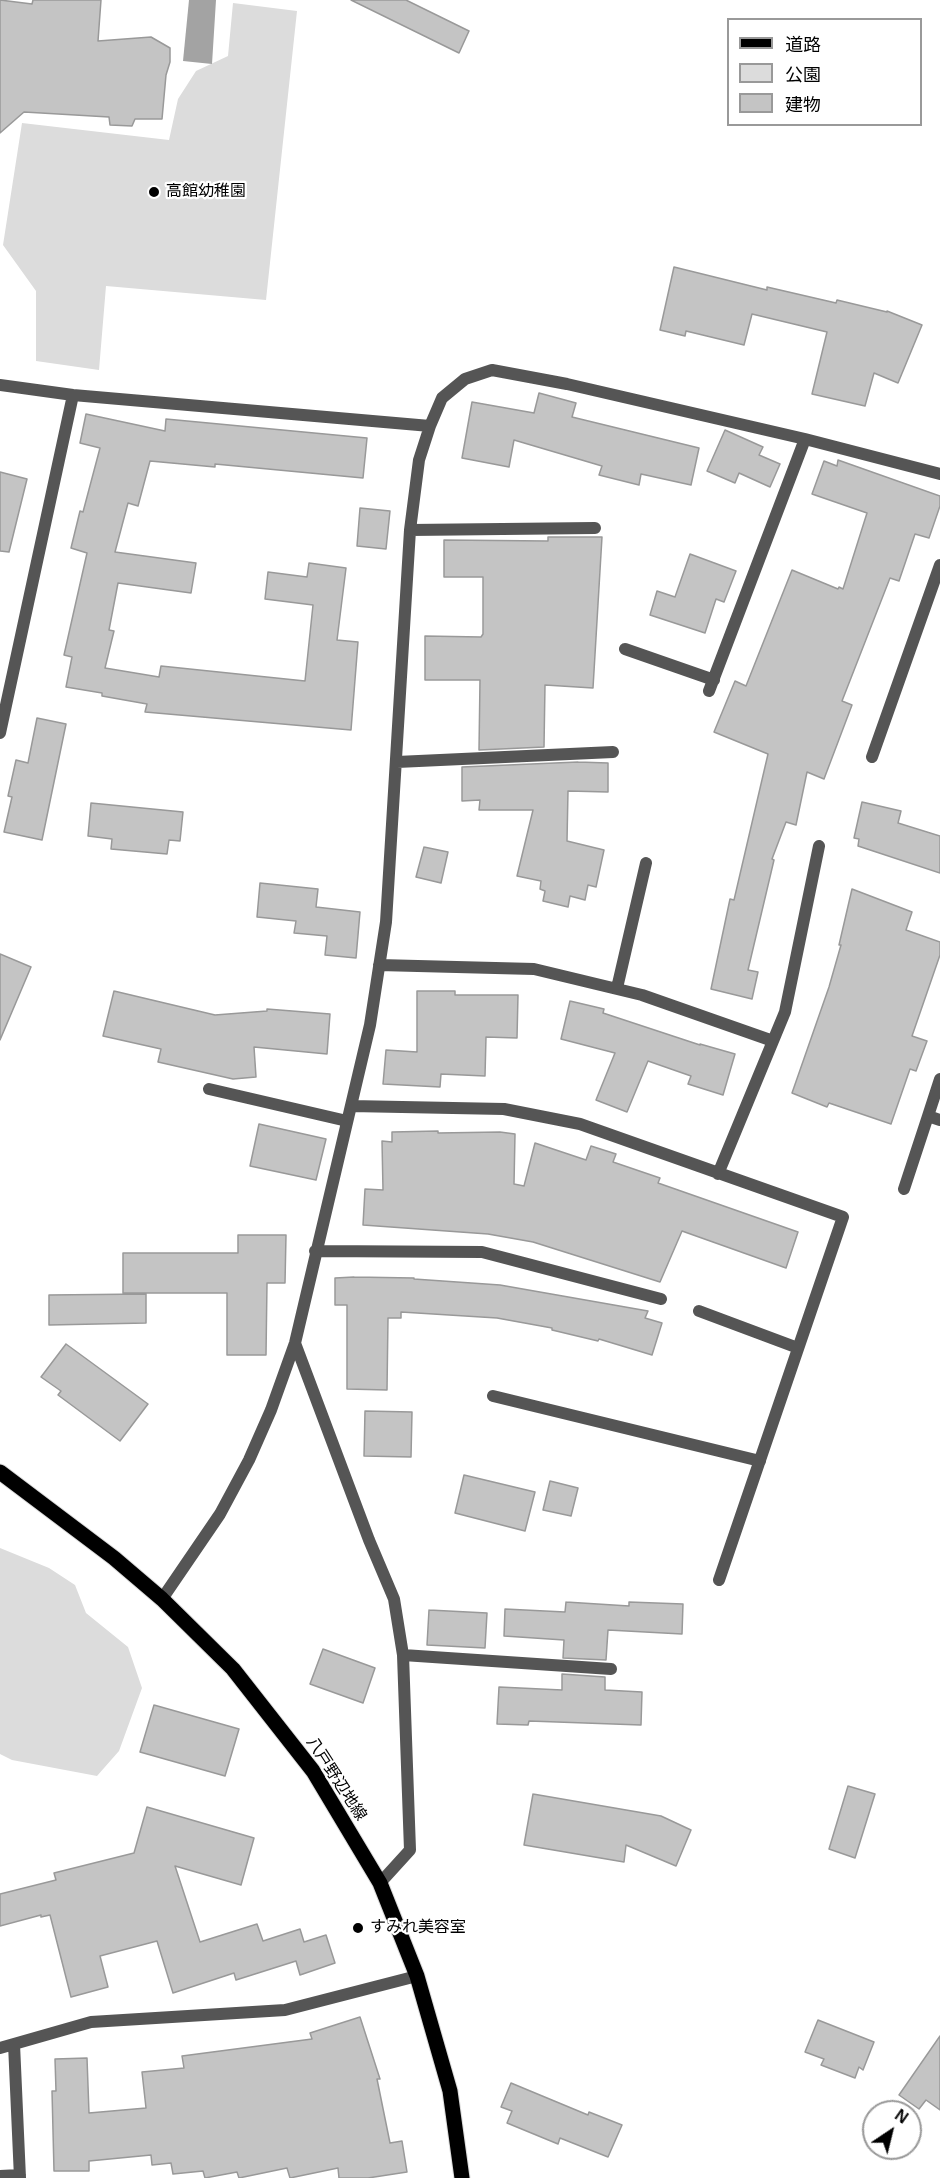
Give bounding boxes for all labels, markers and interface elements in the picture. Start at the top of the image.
legend [727,18,922,126]
text: 道路 [785,35,821,55]
text: 公園 [785,65,821,85]
text: 建物 [785,95,821,115]
place label: 高館幼稚園 [166,182,246,202]
marker: 高館幼稚園 [147,185,161,199]
street label: 八戸野辺地線 [302,1734,370,1824]
place label: すみれ美容室 [370,1918,466,1938]
marker: すみれ美容室 [351,1921,365,1935]
north arrow [862,2100,922,2160]
text: N [892,2106,911,2127]

